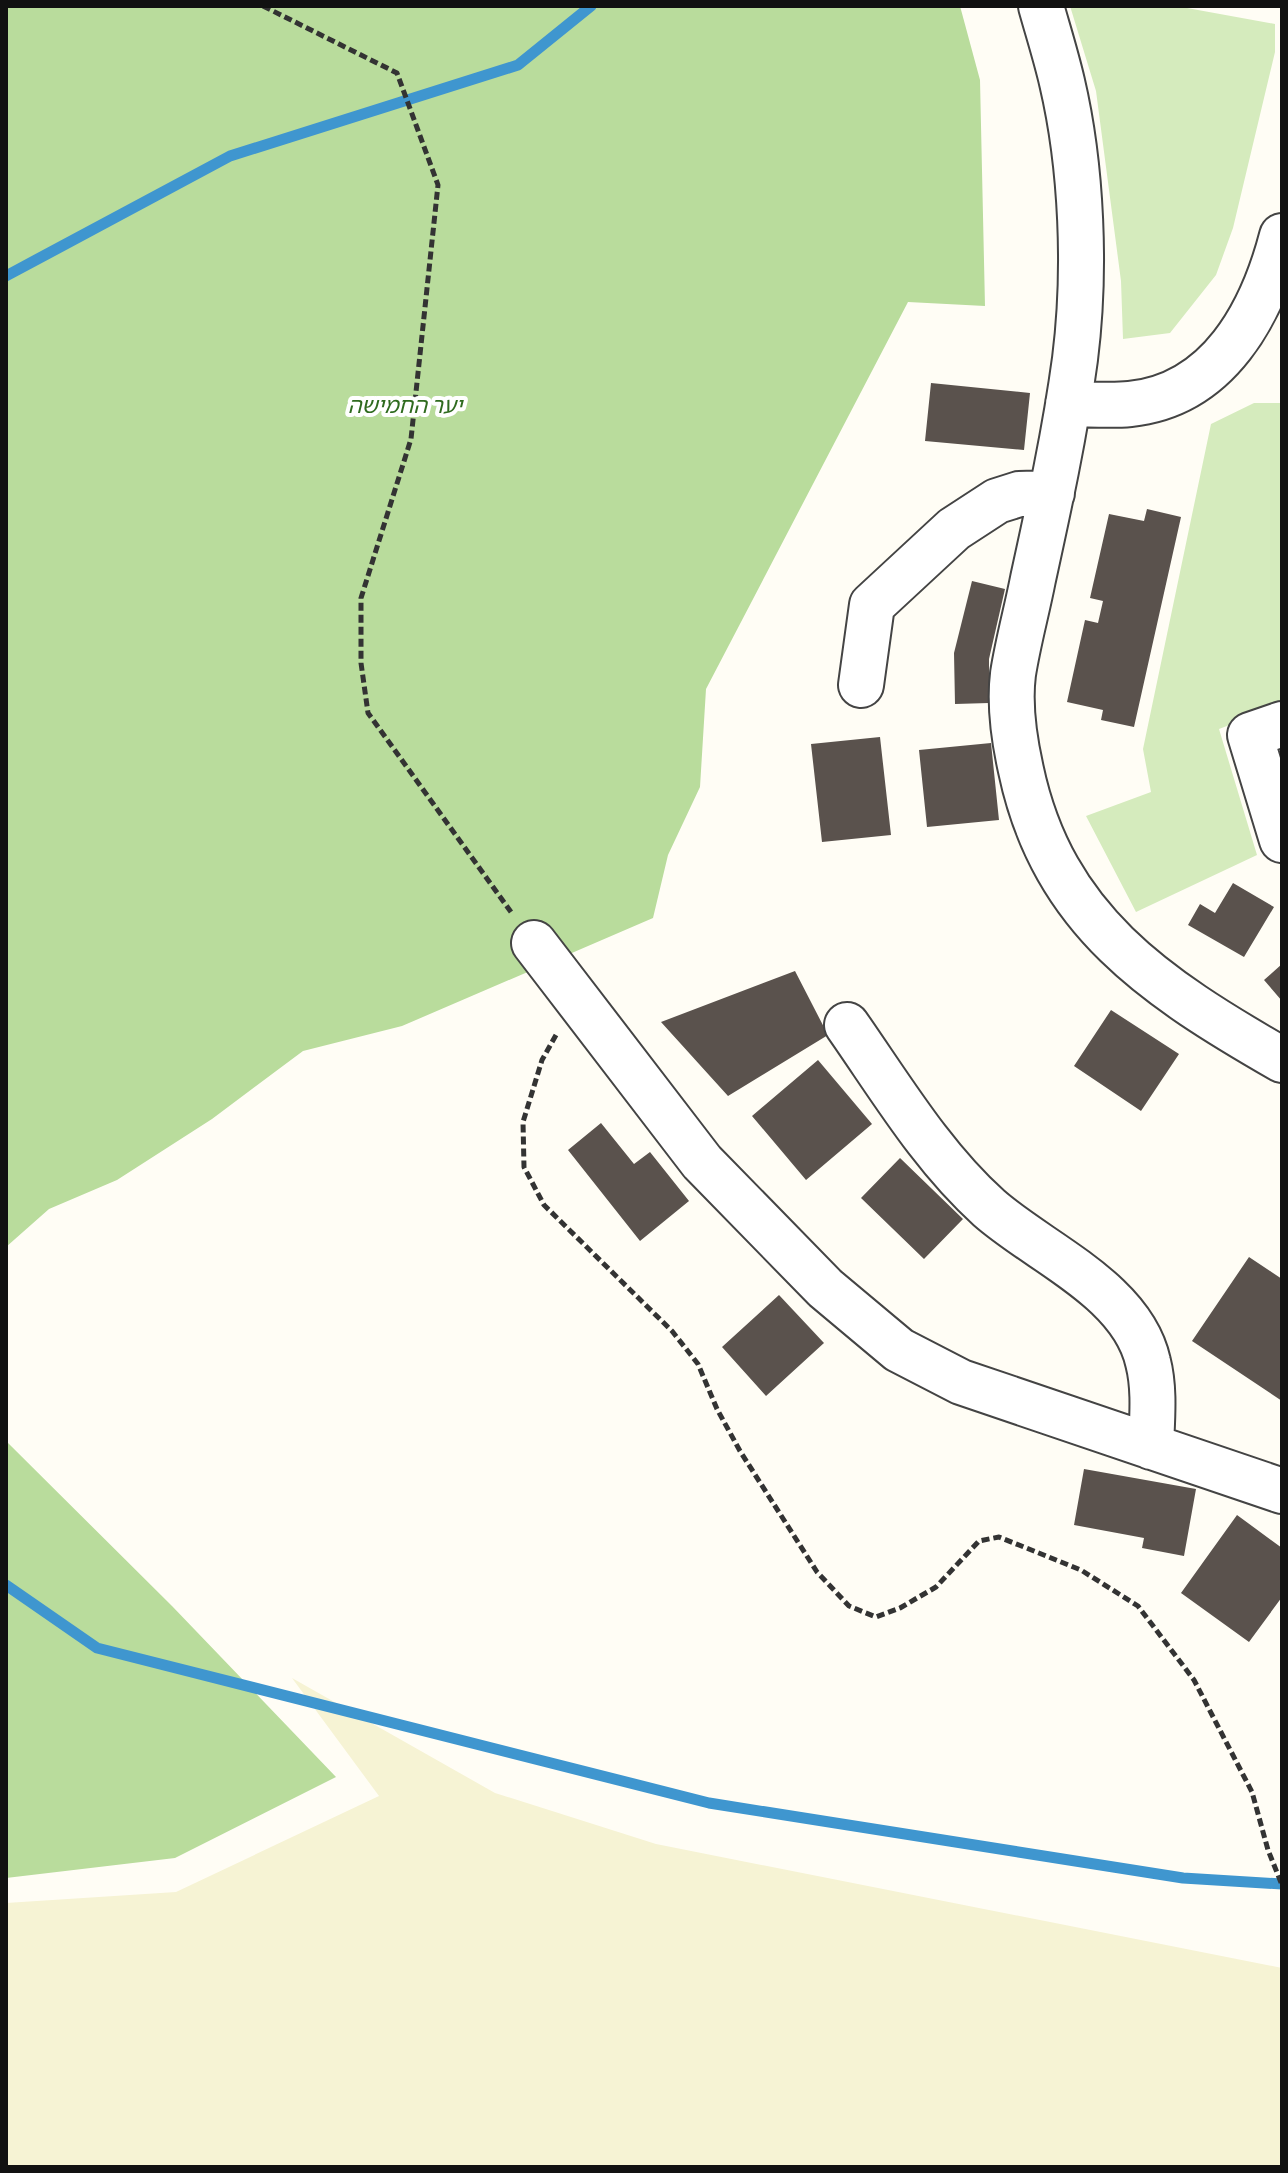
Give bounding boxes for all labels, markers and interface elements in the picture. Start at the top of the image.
park label: יער החמישה [348,392,465,419]

